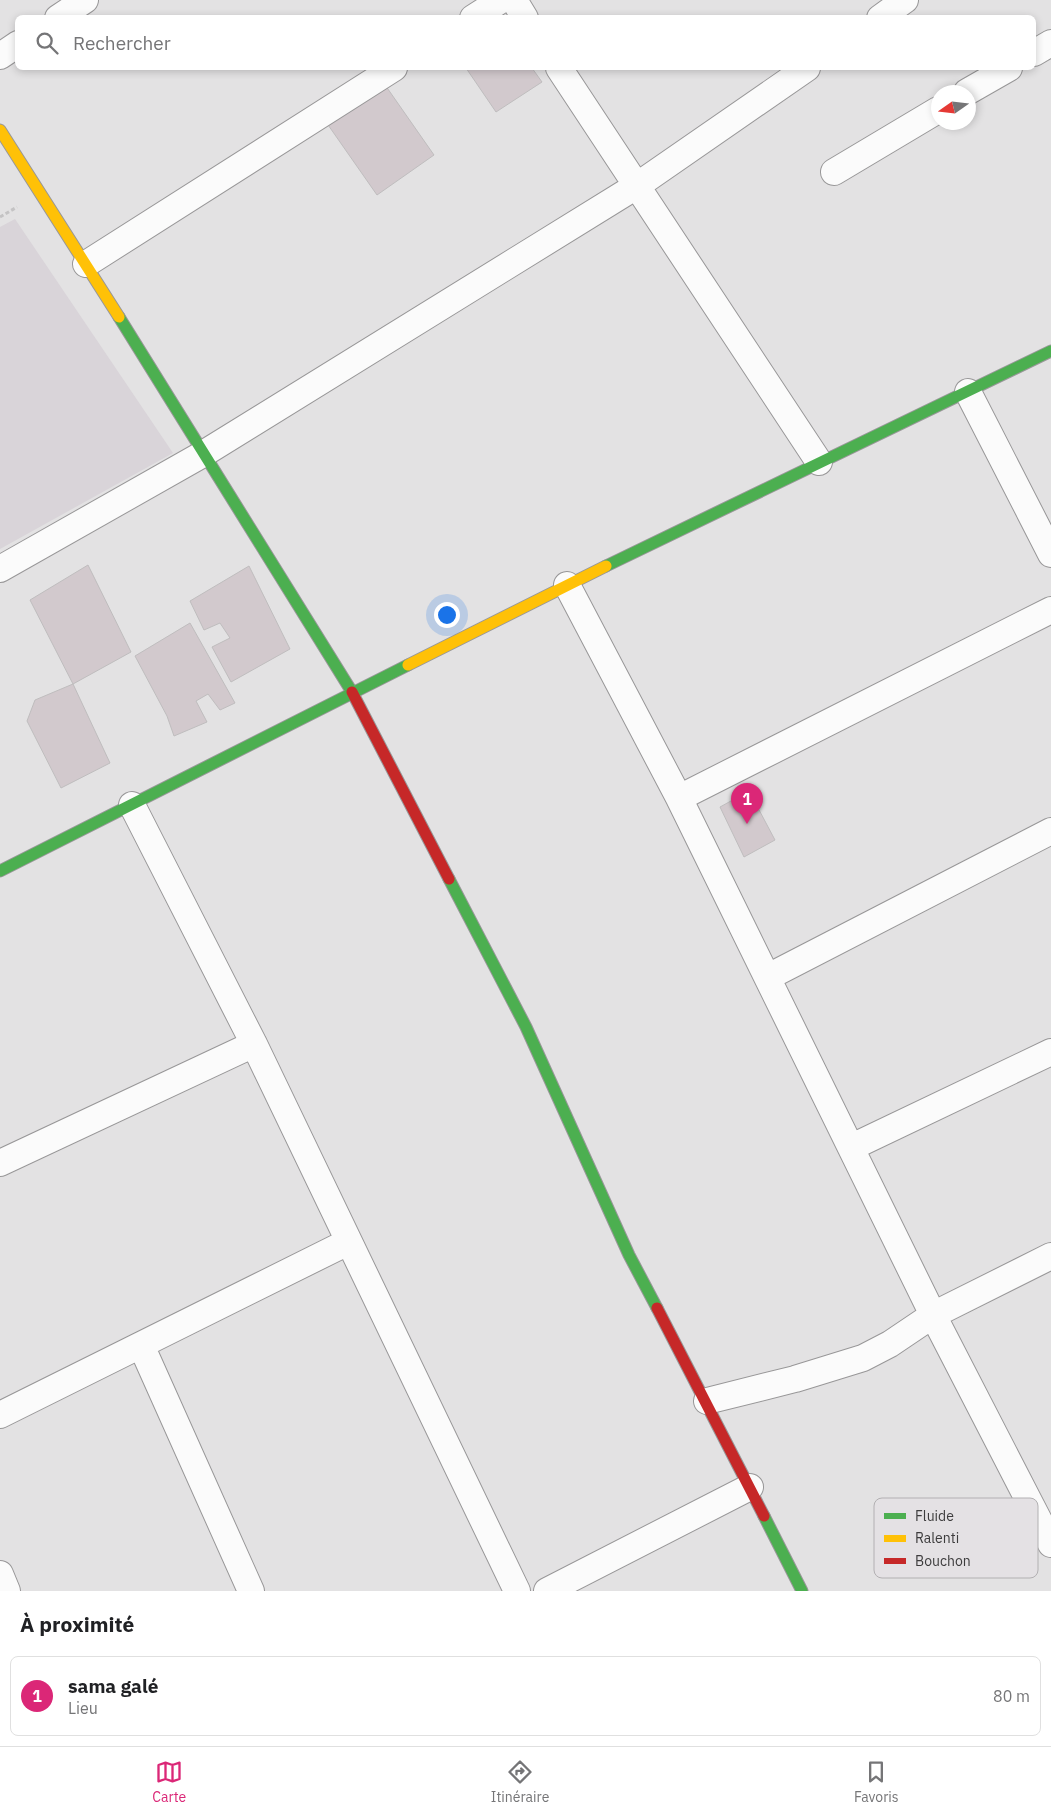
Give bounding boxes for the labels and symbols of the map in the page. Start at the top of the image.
north arrow [931,85,976,130]
your location [434,602,460,628]
pin: 1 [731,783,763,824]
legend [874,1498,1038,1578]
text: Fluide [915,1507,954,1525]
text: Ralenti [915,1529,959,1547]
text: Bouchon [915,1552,971,1570]

